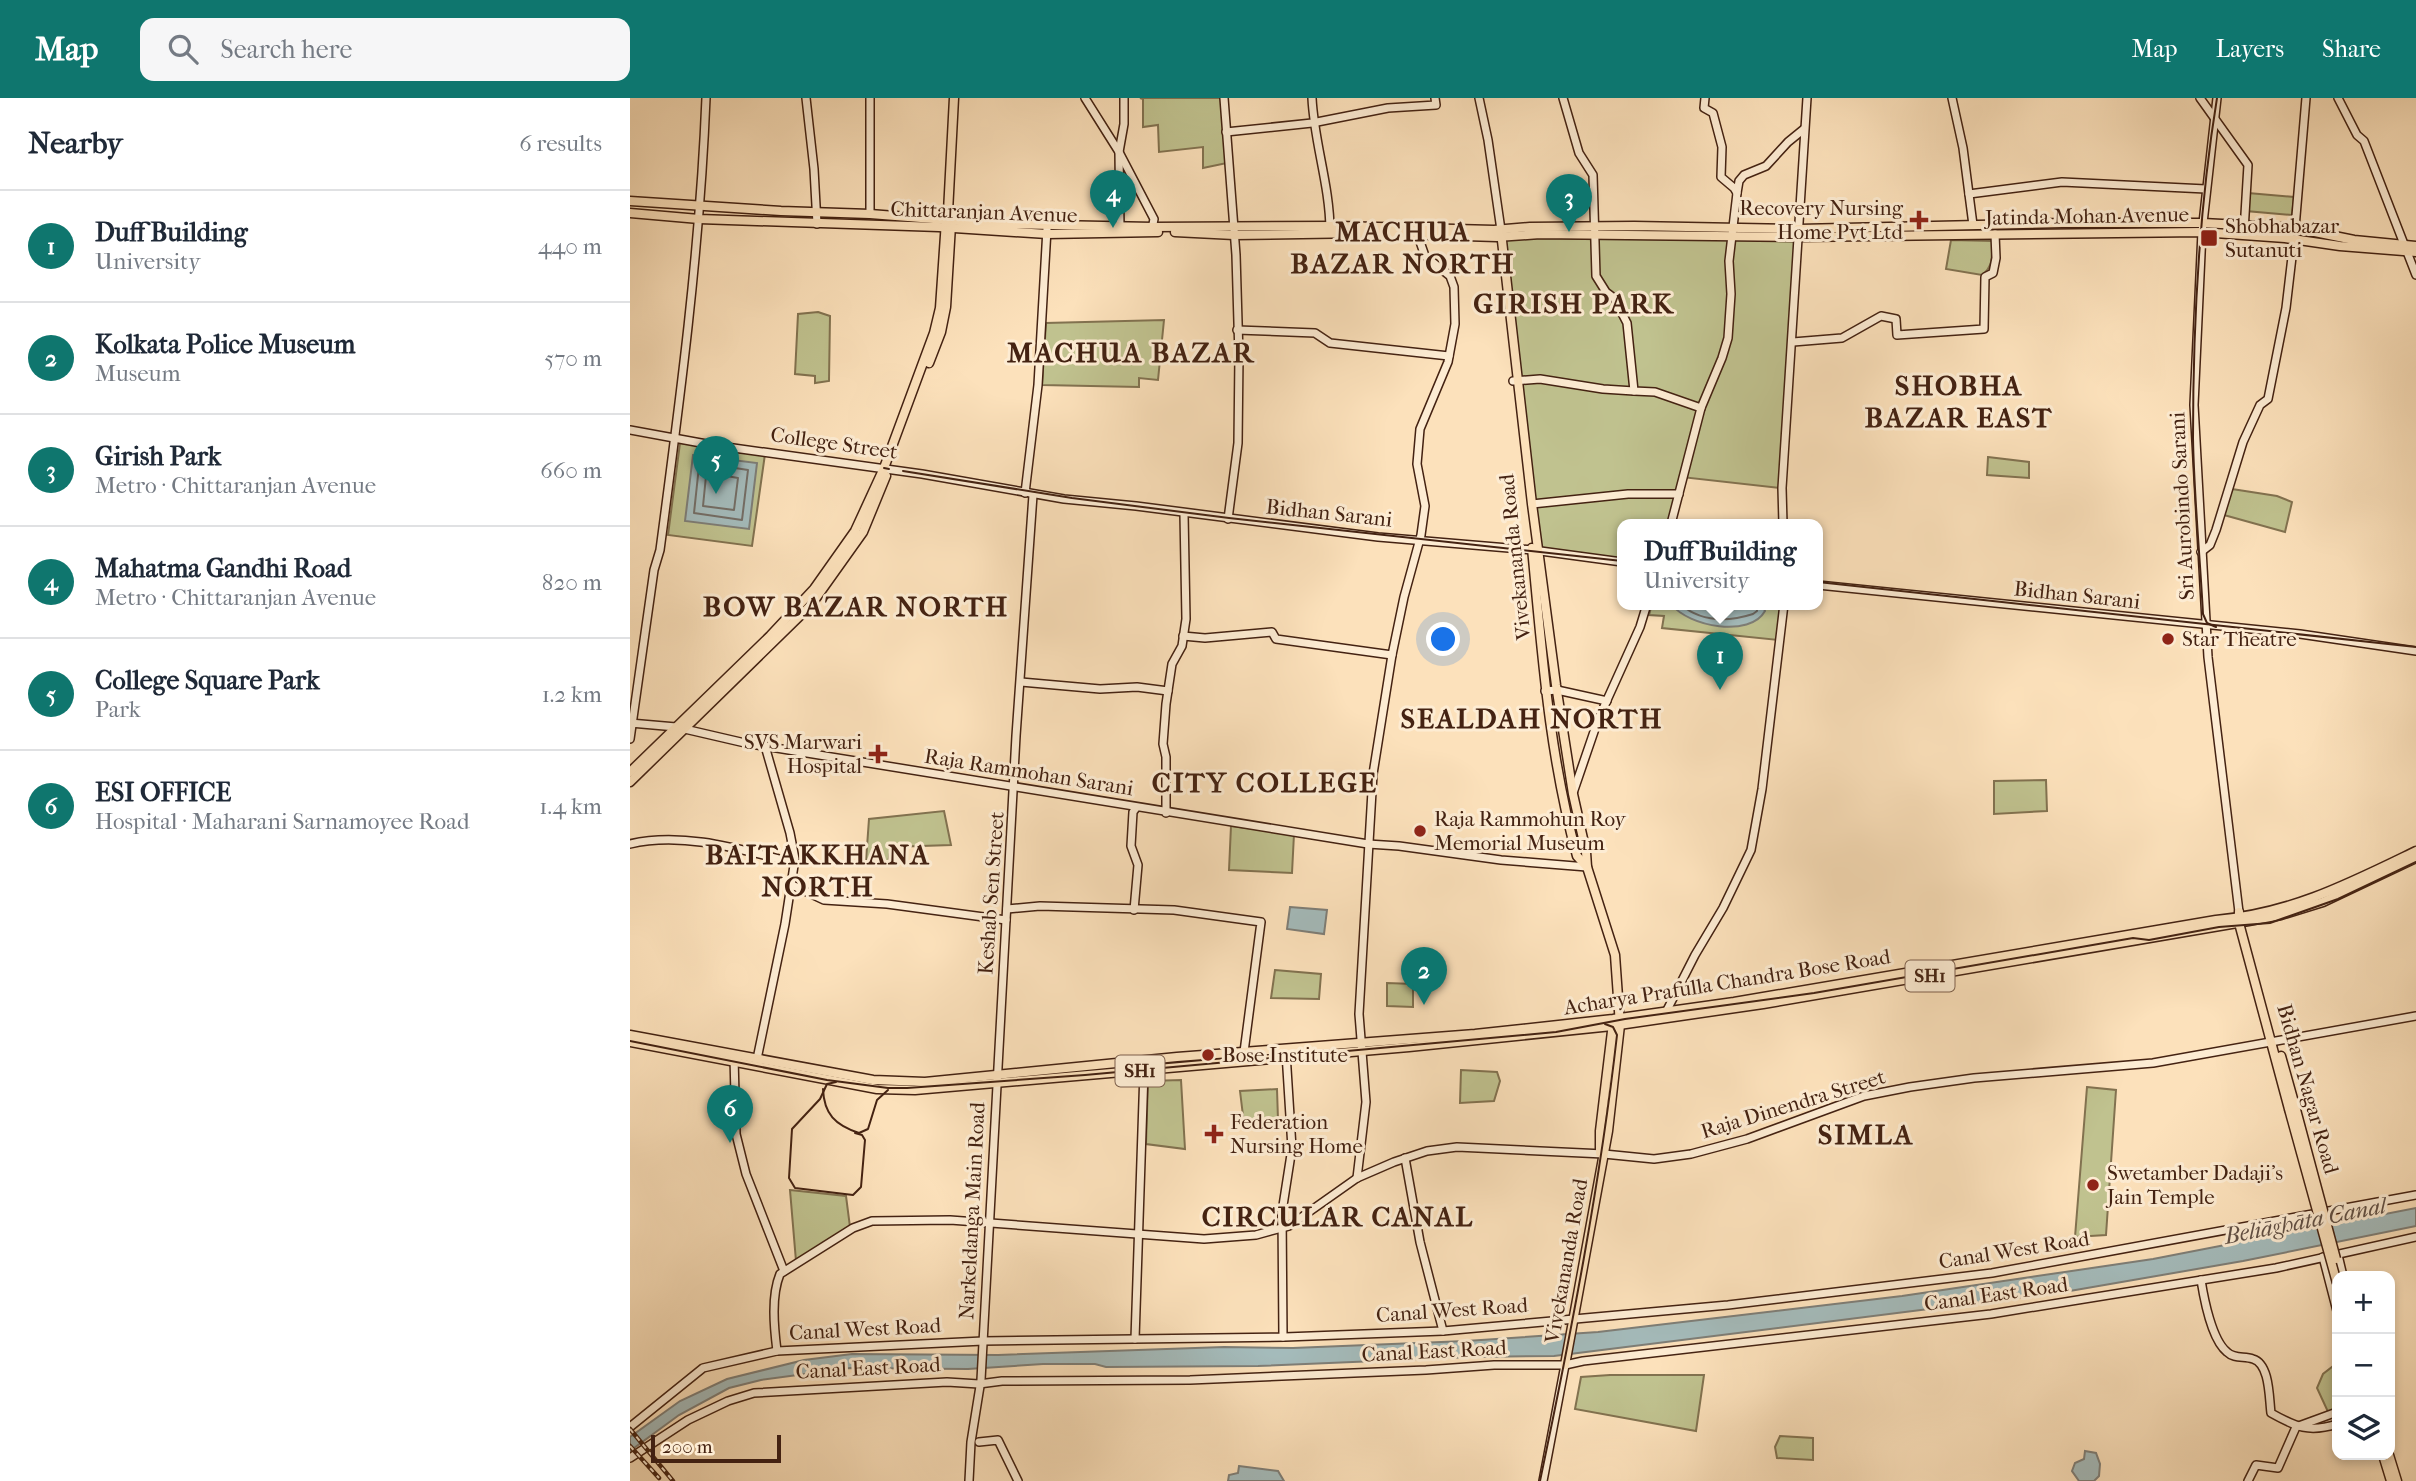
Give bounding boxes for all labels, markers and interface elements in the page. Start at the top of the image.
search box [140,18,630,81]
text: Map [35,30,98,69]
icon: search [164,30,202,68]
text: Search here [220,34,352,65]
text: Map [2132,35,2178,63]
text: Layers [2216,35,2284,63]
text: Share [2322,35,2381,63]
text: Nearby [28,126,123,161]
text: 6 results [519,130,602,157]
pin: 4 [1090,170,1136,228]
pin: 3 [1546,174,1592,232]
place label: Recovery Nursing Home Pvt Ltd [1739,196,1904,244]
street label: Chittaranjan Avenue [890,197,1078,227]
street label: Jatinda Mohan Avenue [1983,202,2189,230]
marker: Recovery Nursing Home Pvt Ltd [1909,210,1929,230]
place label: Shobhabazar Sutanuti [2225,214,2339,262]
district label: MACHUA BAZAR NORTH [1291,215,1516,280]
text: Duff Building [95,217,248,248]
marker: Shobhabazar Sutanuti [2199,228,2219,248]
text: 1 [47,233,55,260]
text: 440 m [538,233,602,260]
text: University [95,248,200,275]
district label: GIRISH PARK [1473,287,1675,320]
text: Kolkata Police Museum [95,329,355,360]
district label: MACHUA BAZAR [1007,336,1255,369]
text: 2 [45,345,57,372]
text: 570 m [544,345,602,372]
text: Museum [95,360,181,387]
district label: SHOBHA BAZAR EAST [1865,369,2053,434]
street label: Sri Aurobindo Sarani [2165,411,2199,601]
street label: College Street [769,422,900,464]
pin: 5 [693,436,739,494]
text: Girish Park [95,441,221,472]
text: 3 [46,457,56,484]
text: 660 m [540,457,602,484]
text: Metro · Chittaranjan Avenue [95,472,376,499]
street label: Vivekananda Road [1494,472,1536,642]
street label: Bidhan Sarani [1265,494,1393,532]
popup [1617,519,1823,610]
text: Duff Building [1644,536,1796,567]
text: Mahatma Gandhi Road [95,553,351,584]
text: University [1644,567,1749,594]
text: 4 [44,569,58,596]
text: 820 m [542,569,602,596]
street label: Bidhan Sarani [2013,576,2141,614]
text: Metro · Chittaranjan Avenue [95,584,376,611]
district label: BOW BAZAR NORTH [703,590,1009,623]
your location [1426,622,1460,656]
place label: Star Theatre [2182,627,2297,651]
marker: Star Theatre [2160,631,2176,647]
pin: 1 [1697,632,1743,690]
text: College Square Park [95,665,320,696]
text: 5 [46,681,56,708]
text: 1.2 km [542,681,602,708]
text: Park [95,696,141,723]
district label: SEALDAH NORTH [1401,702,1663,735]
place label: SVS Marwari Hospital [744,730,862,778]
marker: SVS Marwari Hospital [868,744,888,764]
street label: Raja Rammohan Sarani [923,744,1135,800]
district label: CITY COLLEGE [1152,766,1378,799]
text: ESI OFFICE [95,777,231,808]
text: 6 [45,793,57,820]
text: 1.4 km [539,793,602,820]
place label: Raja Rammohun Roy Memorial Museum [1434,807,1626,855]
text: Hospital · Maharani Sarnamoyee Road [95,808,469,835]
street label: Keshab Sen Street [973,810,1009,975]
marker: Raja Rammohun Roy Memorial Museum [1412,823,1428,839]
district label: BAITAKKHANA NORTH [705,838,931,903]
street label: Acharya Prafulla Chandra Bose Road [1561,944,1893,1020]
pin: 2 [1401,947,1447,1005]
road number: SH1 [1906,960,1954,992]
street label: Bidhan Nagar Road [2272,1001,2344,1177]
place label: Bose Institute [1222,1043,1348,1067]
marker: Bose Institute [1200,1047,1216,1063]
road number: SH1 [1116,1056,1164,1086]
street label: Raja Dinendra Street [1698,1064,1889,1143]
pin: 6 [707,1085,753,1143]
street label: Narkeldanga Main Road [954,1101,990,1320]
place label: Federation Nursing Home [1230,1110,1363,1158]
district label: SIMLA [1818,1118,1914,1151]
marker: Federation Nursing Home [1204,1124,1224,1144]
place label: Swetamber Dadaji's Jain Temple [2105,1161,2283,1209]
street label: Vivekananda Road [1540,1176,1592,1346]
marker: Swetamber Dadaji's Jain Temple [2085,1177,2101,1193]
water label: Beliāghāta Canal [2220,1192,2390,1250]
district label: CIRCULAR CANAL [1202,1200,1474,1233]
street label: Canal West Road [1937,1226,2092,1274]
map controls [2332,1271,2395,1460]
button: + [2332,1271,2395,1334]
street label: Canal East Road [1922,1272,2070,1316]
street label: Canal West Road [1375,1293,1529,1327]
street label: Canal West Road [788,1313,942,1345]
button: − [2332,1334,2395,1397]
street label: Canal East Road [1361,1335,1508,1367]
street label: Canal East Road [795,1352,942,1384]
button: layers [2332,1397,2395,1460]
scale bar [651,1432,780,1464]
text: 200 m [662,1436,713,1458]

